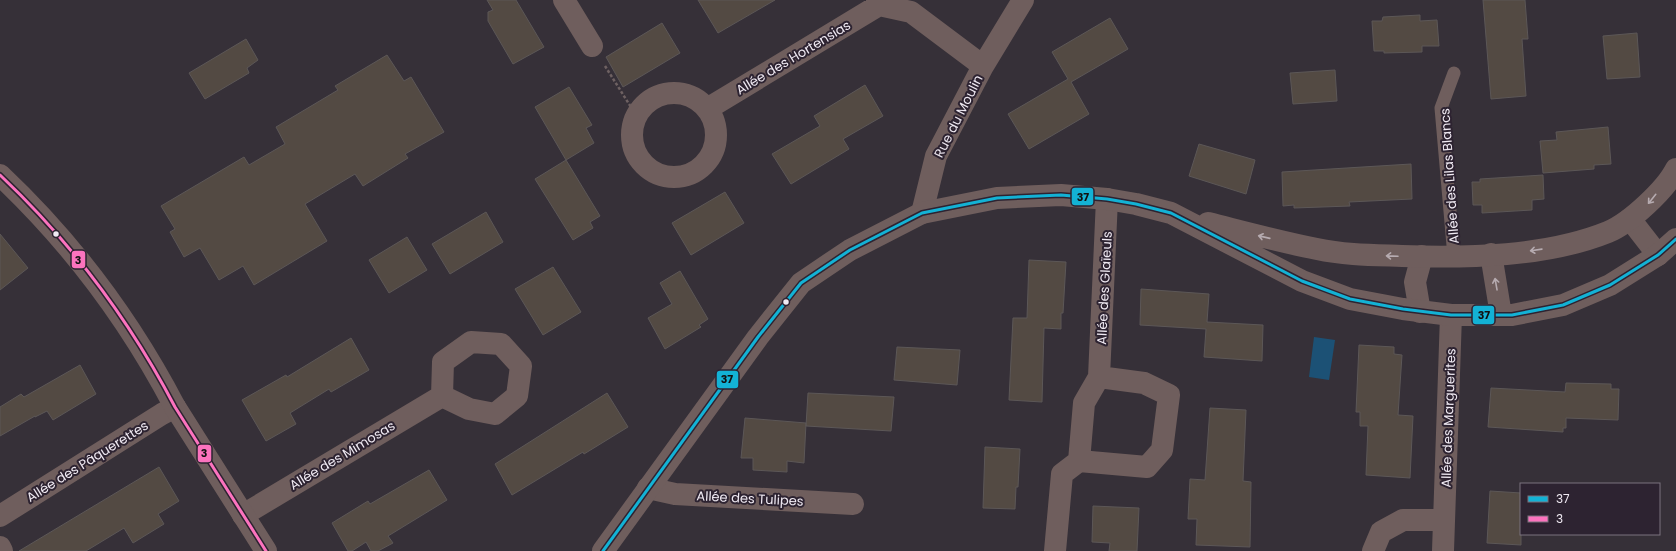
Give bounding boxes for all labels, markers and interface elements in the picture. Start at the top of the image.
street label: Allée des Hortensias [732,16,854,99]
street label: Rue du Moulin [929,71,988,161]
street label: Allée des Lilas Blancs [1435,107,1464,244]
line badge: 37 [1071,187,1094,206]
text: 37 [1077,189,1089,205]
one-way arrow [1648,194,1656,205]
unlabelled marker [51,229,61,239]
street label: Allée des Glaïeuls [1092,231,1117,345]
one-way arrow [1258,232,1271,240]
one-way arrow [1530,246,1543,254]
line badge: 3 [71,250,86,269]
text: 3 [75,252,82,268]
one-way arrow [1386,252,1399,259]
one-way arrow [1492,278,1500,291]
unlabelled marker [781,297,791,307]
line badge: 37 [1472,305,1495,325]
text: 37 [1478,307,1490,323]
street label: Allée des Marguerites [1437,348,1460,488]
line badge: 37 [716,370,739,389]
text: 37 [721,371,733,387]
street label: Allée des Pâquerettes [23,416,152,507]
street label: Allée des Mimosas [286,416,399,495]
line badge: 3 [197,444,212,463]
text: 3 [201,445,208,461]
legend [1520,483,1660,535]
street label: Allée des Tulipes [696,486,804,511]
text: 37 [1556,490,1570,507]
text: 3 [1556,510,1563,527]

